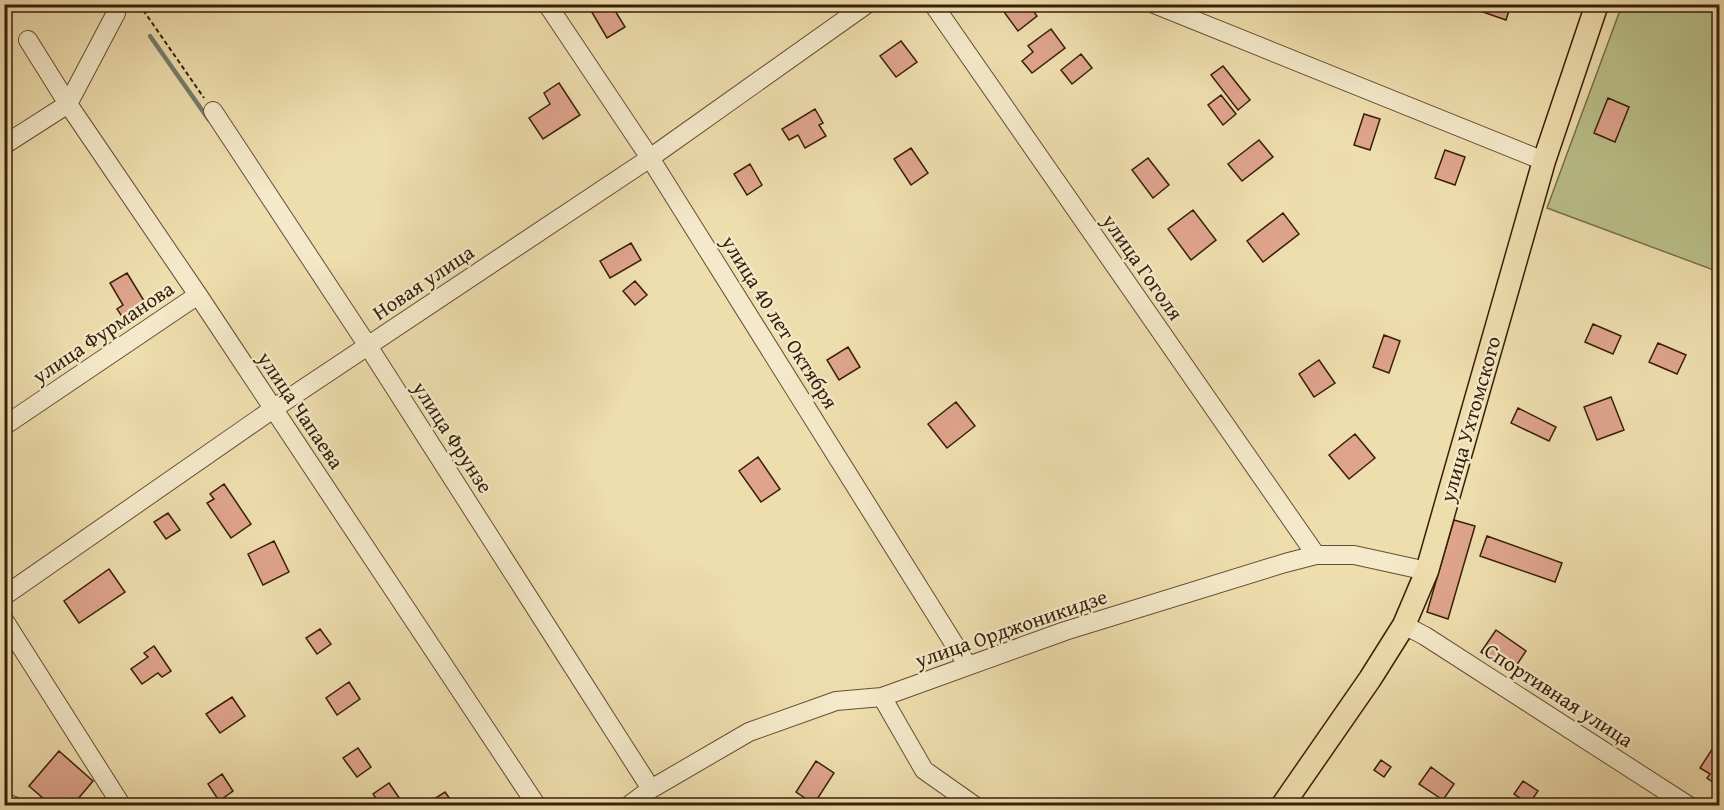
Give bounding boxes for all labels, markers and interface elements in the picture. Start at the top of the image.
street label: улица Гоголя [1094,207,1191,327]
street label: улица 40 лет Октября [713,228,846,415]
street label: Новая улица [366,236,480,328]
street label: улица Фурманова [25,273,180,392]
street label: улица Ухтомского [1431,332,1509,507]
street label: улица Чапаева [250,344,352,475]
street label: улица Фрунзе [405,374,501,499]
street label: улица Орджоникидзе [910,581,1111,676]
street label: Спортивная улица [1478,635,1640,755]

